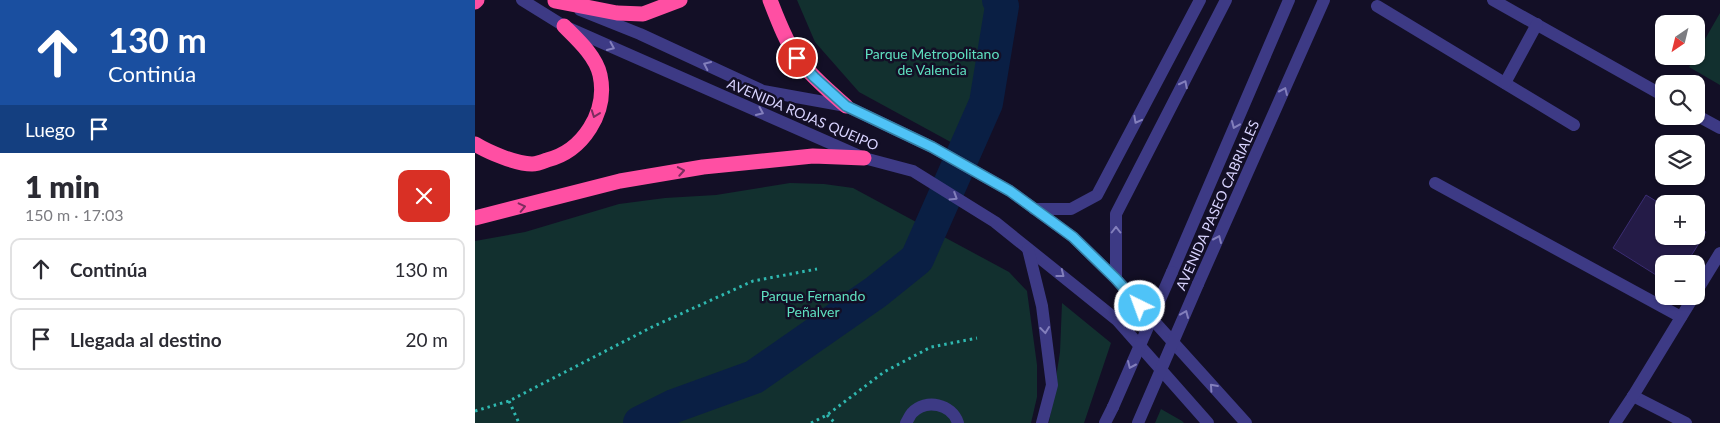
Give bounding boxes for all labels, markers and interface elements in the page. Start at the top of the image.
north arrow [1655,15,1705,65]
map controls [1655,15,1705,305]
text: 130 m [108,18,207,60]
icon: ahead [25,20,90,85]
pin [776,37,818,79]
one-way arrow [606,41,615,51]
icon: arrive [783,44,811,72]
park label: Parque Metropolitano de Valencia [865,45,999,78]
text: Continúa [108,60,196,87]
one-way arrow [703,60,712,71]
street label: AVENIDA ROJAS QUEIPO [725,74,881,154]
button: search [1655,75,1705,125]
one-way arrow [1178,80,1188,89]
one-way arrow [1277,87,1288,96]
one-way arrow [755,106,764,117]
one-way arrow [591,109,601,118]
icon: arrive [85,115,113,143]
one-way arrow [1133,115,1143,124]
street label: AVENIDA PASEO CABRIALES [1172,117,1262,293]
text: Luego [25,118,75,141]
one-way arrow [1231,120,1242,129]
button: layers [1655,135,1705,185]
one-way arrow [677,167,685,177]
text: 1 min [25,168,100,204]
button: close [398,170,450,222]
one-way arrow [949,190,958,200]
button: + [1655,195,1705,245]
one-way arrow [518,202,527,213]
text: 150 m · 17:03 [25,205,124,224]
one-way arrow [1111,226,1121,234]
one-way arrow [1211,235,1222,244]
icon: ahead [27,255,55,283]
button: − [1655,255,1705,305]
text: Continúa [70,258,147,281]
text: 130 m [394,258,448,281]
one-way arrow [1055,269,1064,277]
position arrow [1113,279,1165,331]
park label: Parque Fernando Peñalver [761,287,865,320]
one-way arrow [1179,310,1190,319]
icon: arrive [27,325,55,353]
one-way arrow [1039,327,1050,335]
text: Llegada al destino [70,328,222,351]
text: 20 m [405,328,448,351]
one-way arrow [1127,360,1138,369]
one-way arrow [1210,384,1219,393]

